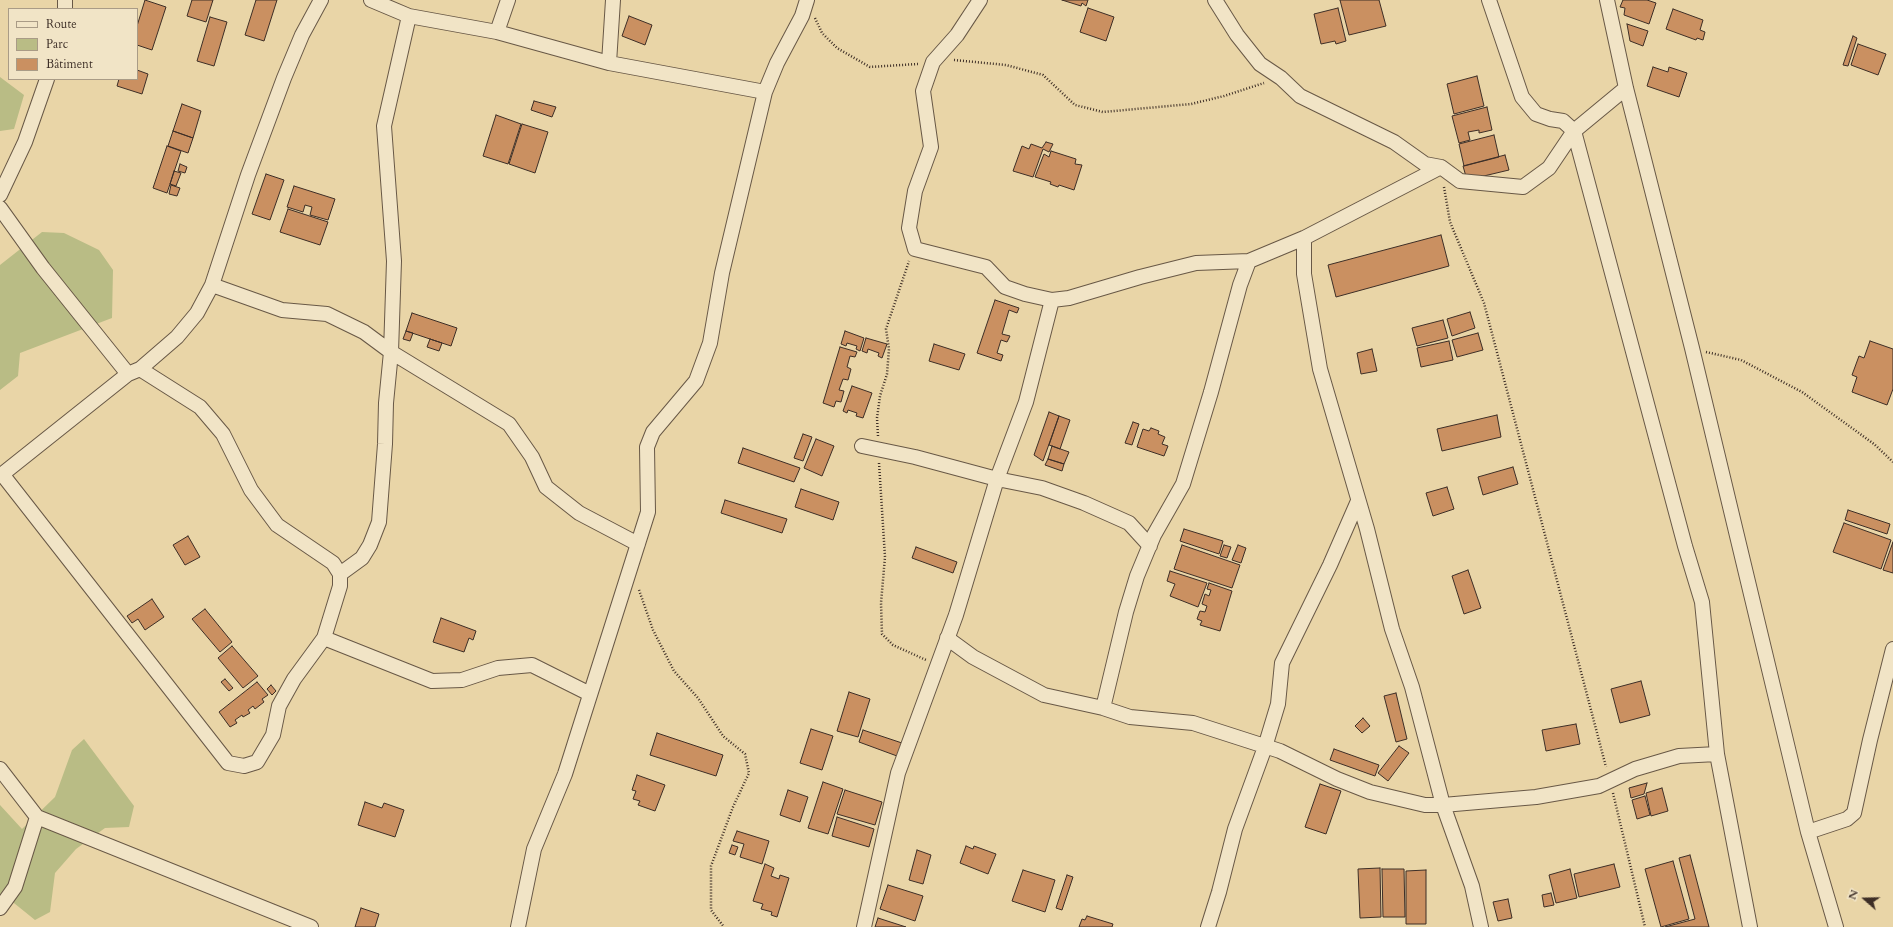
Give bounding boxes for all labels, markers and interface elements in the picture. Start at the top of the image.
legend [8,8,138,80]
text: Route [46,16,77,32]
text: Parc [46,36,68,52]
text: Bâtiment [46,56,93,72]
north arrow [1845,879,1885,919]
text: N [1845,888,1862,902]

